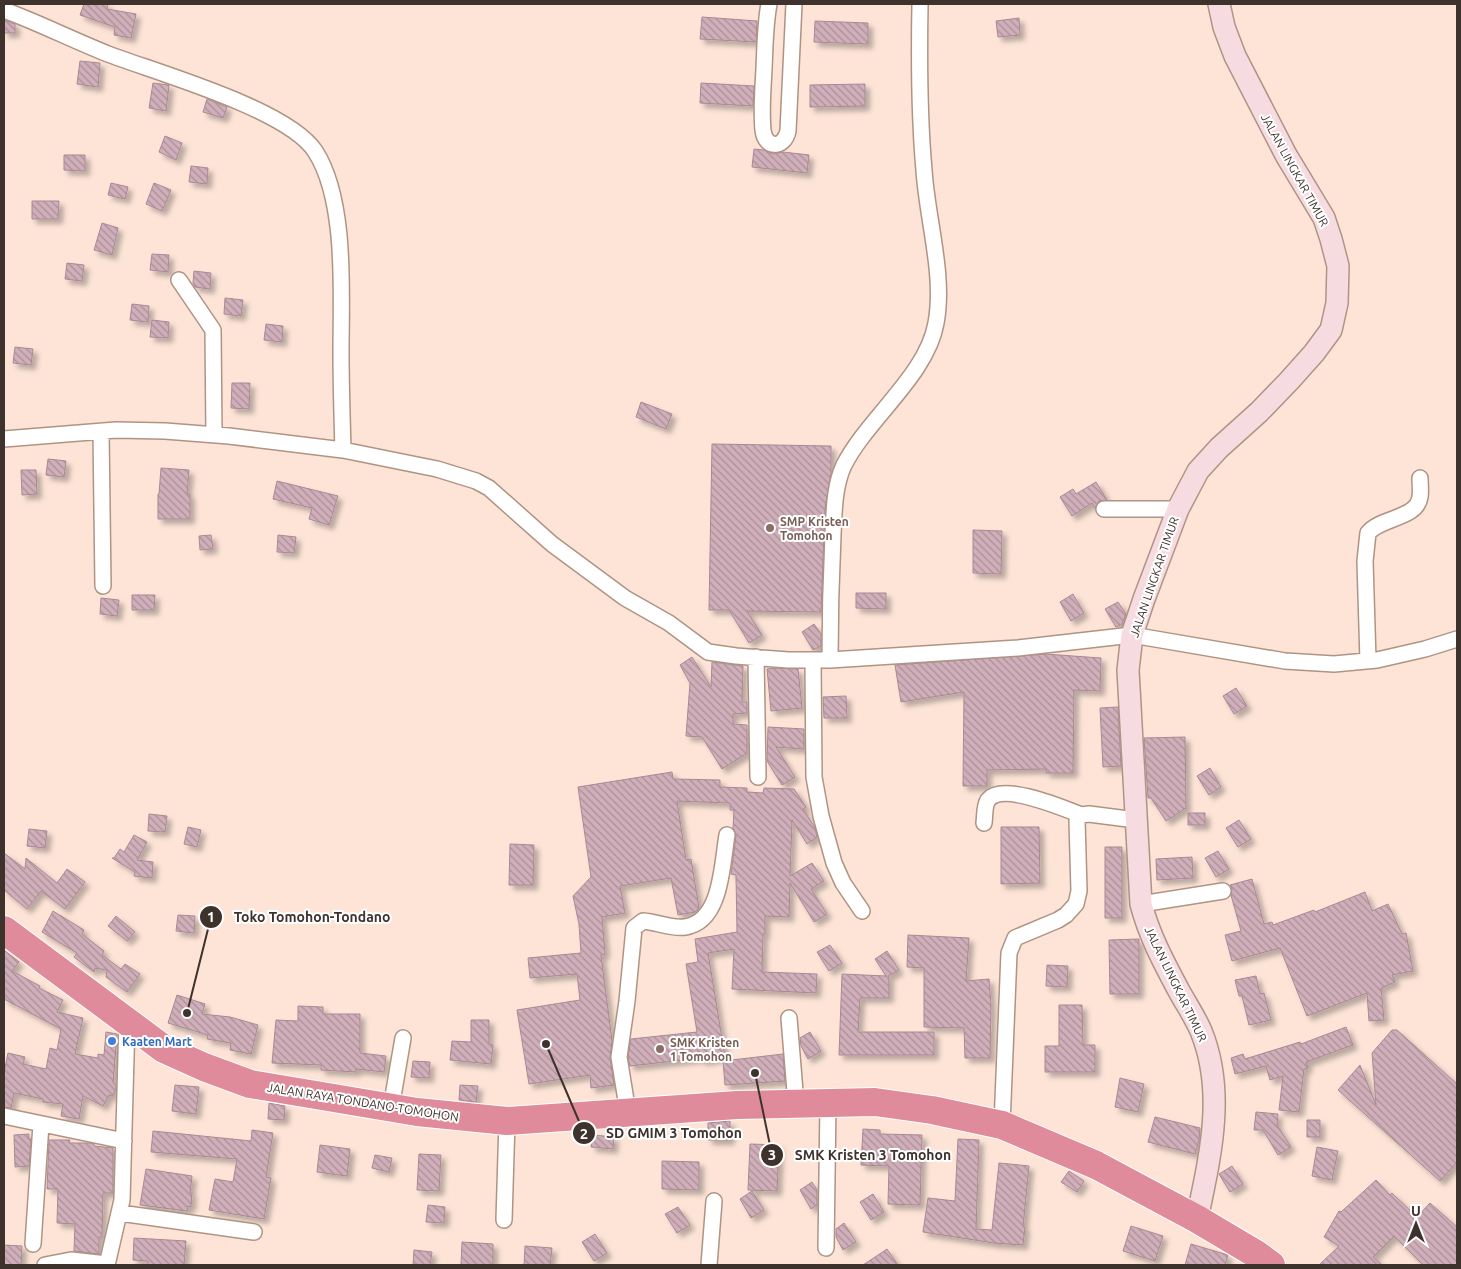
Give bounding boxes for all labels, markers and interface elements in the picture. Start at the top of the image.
street label: JALAN LINGKAR TIMUR [1259,112,1332,229]
place label: SMP Kristen Tomohon [780,515,849,542]
street label: JALAN LINGKAR TIMUR [1127,515,1181,639]
marker: SMP Kristen Tomohon [764,522,776,534]
callout: Toko Tomohon-Tondano [199,902,400,931]
text: 1 [207,908,215,925]
text: Toko Tomohon-Tondano [234,909,390,925]
street label: JALAN LINGKAR TIMUR [1142,924,1210,1044]
marker: Kaaten Mart [106,1035,118,1047]
place label: Kaaten Mart [122,1035,192,1048]
place label: SMK Kristen 1 Tomohon [670,1036,739,1063]
marker: SMK Kristen 1 Tomohon [654,1043,666,1055]
street label: JALAN RAYA TONDANO-TOMOHON [266,1080,460,1124]
callout: SD GMIM 3 Tomohon [571,1119,752,1148]
text: 2 [580,1125,588,1142]
text: SD GMIM 3 Tomohon [606,1125,742,1141]
callout: SMK Kristen 3 Tomohon [760,1141,961,1170]
text: 3 [768,1146,776,1163]
text: SMK Kristen 3 Tomohon [795,1147,951,1163]
north arrow [1391,1199,1441,1249]
text: U [1411,1203,1421,1219]

